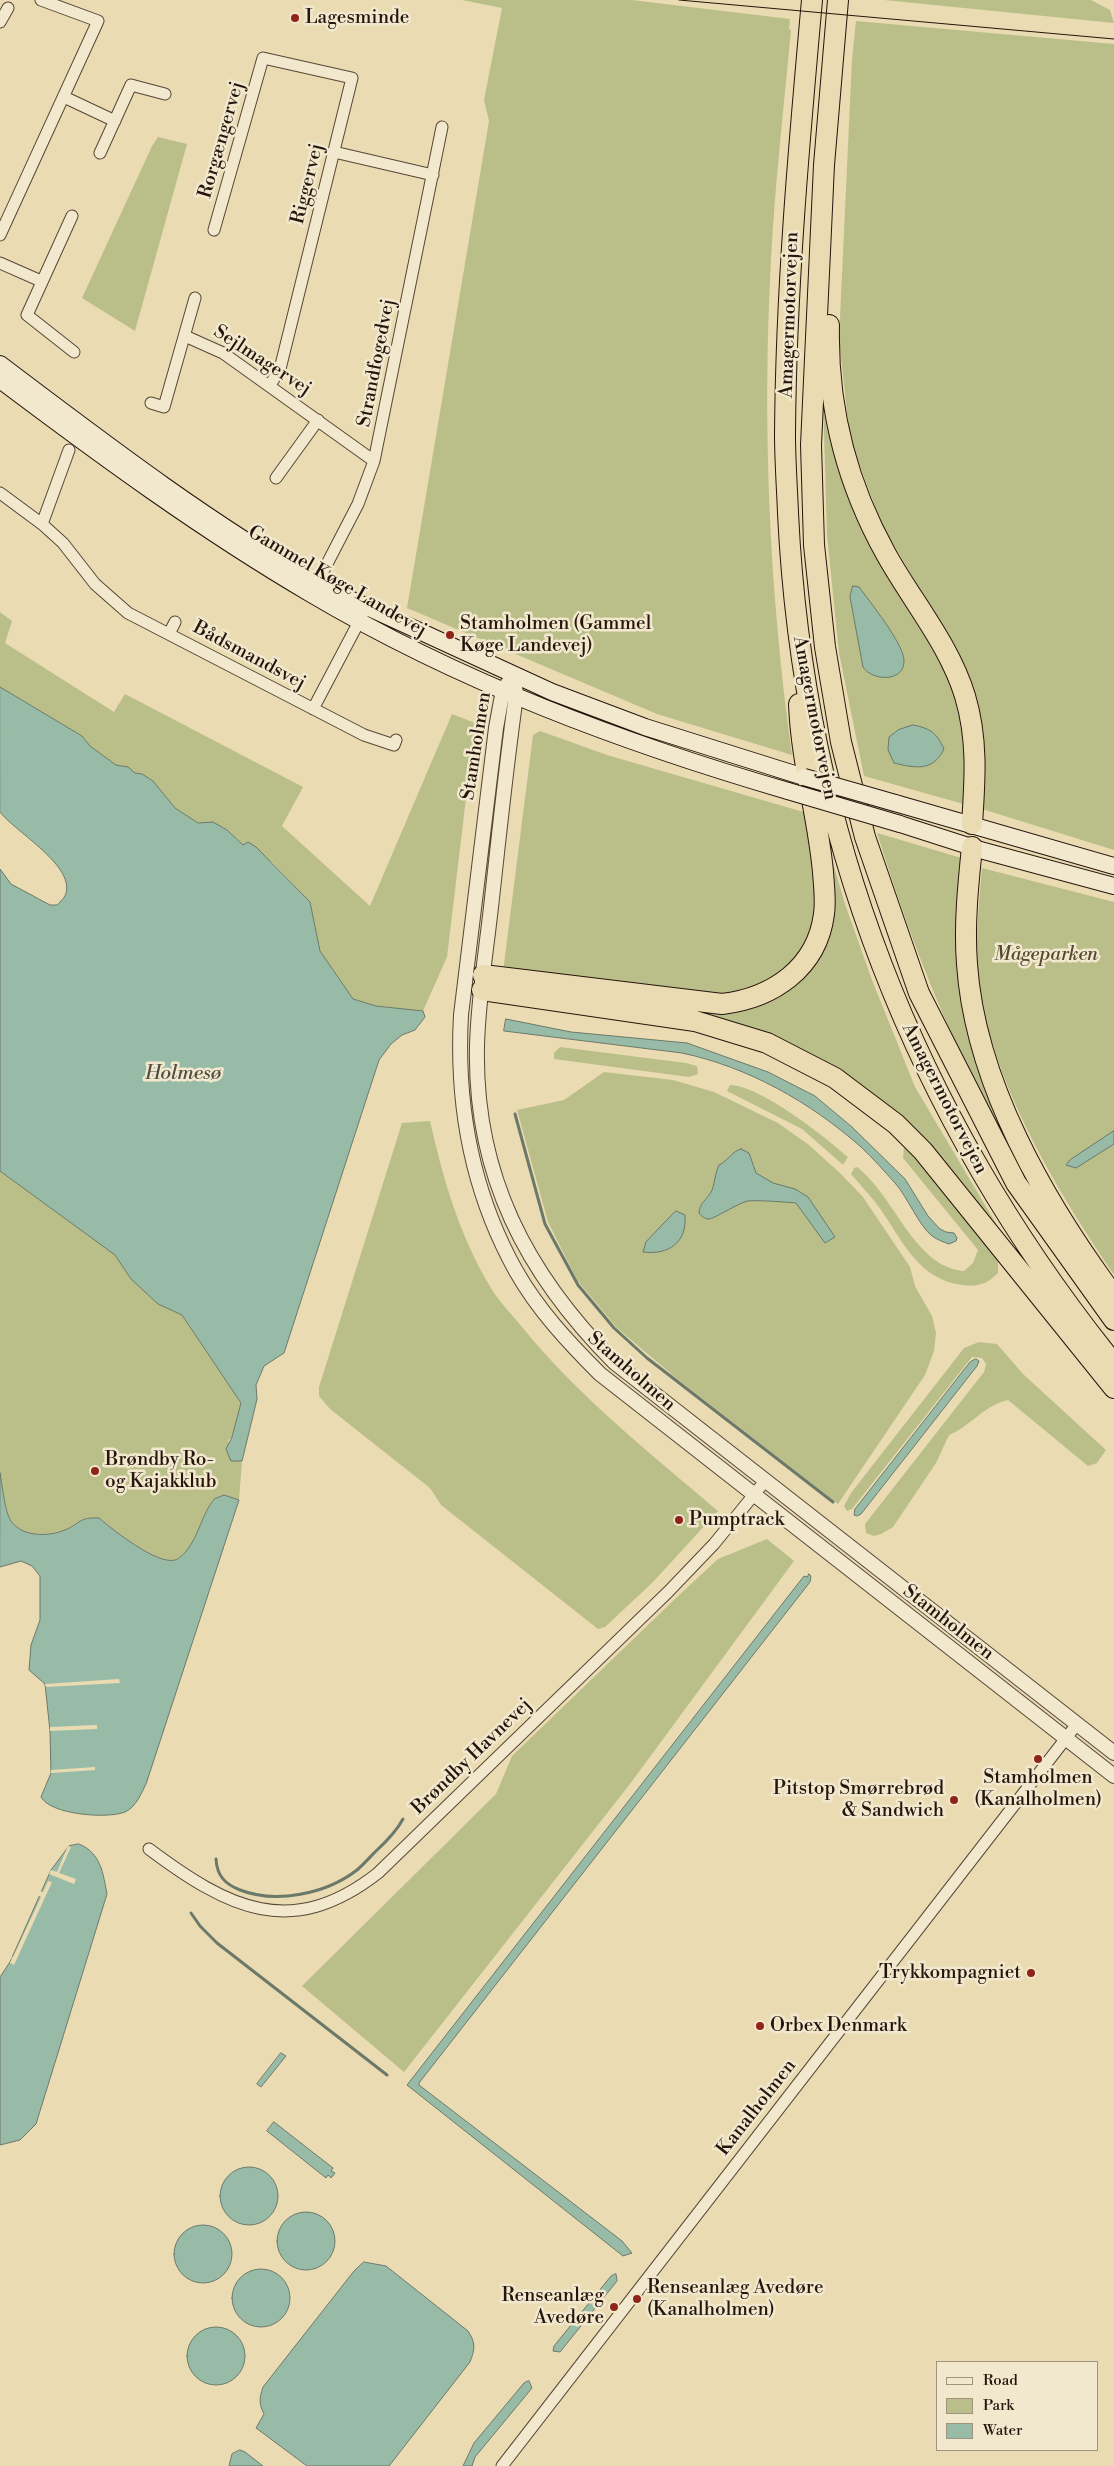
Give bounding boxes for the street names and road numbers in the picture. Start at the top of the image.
street label: Rorgængervej [194,79,250,201]
street label: Riggervej [287,141,329,227]
street label: Amagermotorvejen [776,231,804,399]
street label: Strandfogedvej [353,297,401,429]
street label: Sejlmagervej [209,321,315,401]
street label: Gammel Køge Landevej [244,521,430,643]
street label: Bådsmandsvej [189,617,309,695]
street label: Amagermotorvejen [787,634,841,802]
street label: Stamholmen [457,690,497,802]
street label: Amagermotorvejen [896,1020,992,1178]
street label: Stamholmen [582,1328,680,1416]
street label: Stamholmen [898,1580,998,1666]
street label: Brøndby Havnevej [407,1694,537,1820]
street label: Kanalholmen [712,2055,802,2161]

